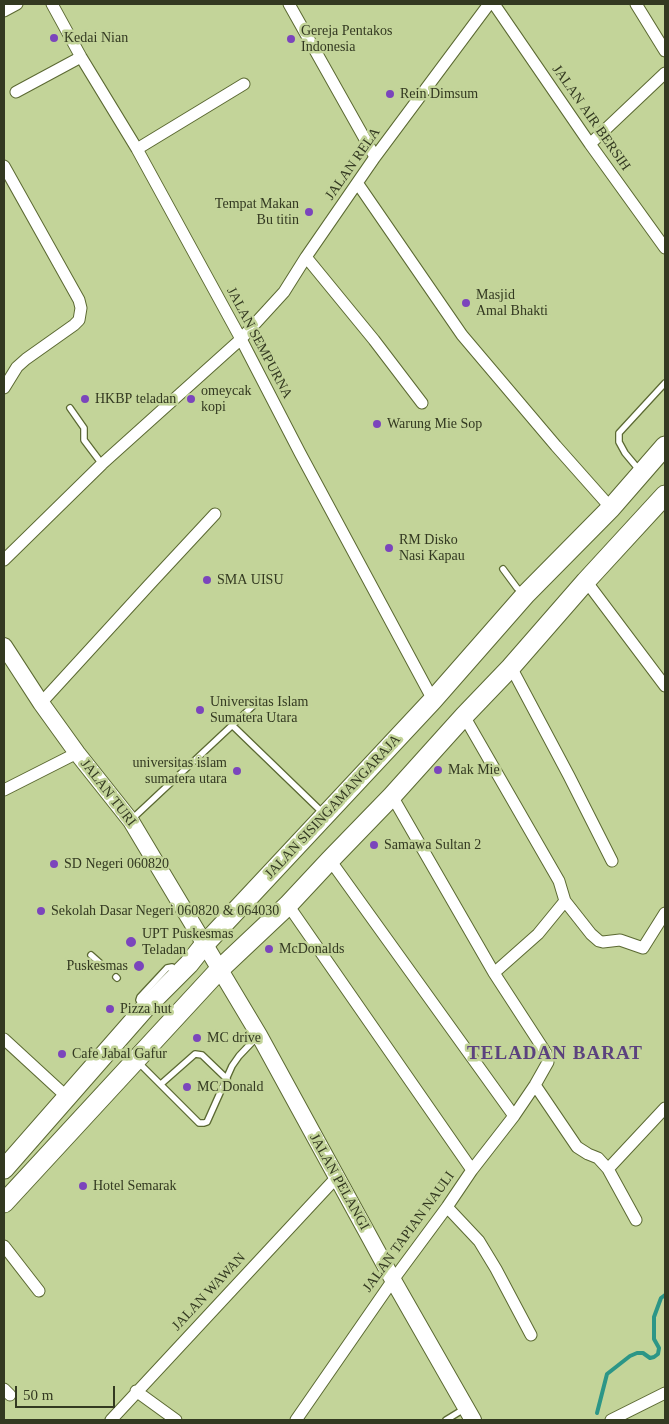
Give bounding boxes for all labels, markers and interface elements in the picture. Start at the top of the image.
place label: Gereja Pentakos Indonesia [301,23,392,56]
place label: Kedai Nian [64,30,128,46]
marker: Kedai Nian [48,32,60,44]
marker: Gereja Pentakos Indonesia [285,33,297,45]
street label: JALAN AIR BERSIH [548,62,634,174]
place label: Rein Dimsum [400,86,478,102]
marker: Rein Dimsum [384,88,396,100]
street label: JALAN RELA [322,125,384,203]
place label: Tempat Makan Bu titin [215,196,299,228]
marker: Tempat Makan Bu titin [303,206,315,218]
street label: JALAN SEMPURNA [222,284,296,402]
place label: Masjid Amal Bhakti [476,287,548,320]
marker: Masjid Amal Bhakti [460,297,472,309]
place label: omeycak kopi [201,383,252,416]
place label: HKBP teladan [95,391,176,407]
marker: HKBP teladan [79,393,91,405]
marker: omeycak kopi [185,393,197,405]
place label: Warung Mie Sop [387,416,482,432]
marker: Warung Mie Sop [371,418,383,430]
place label: RM Disko Nasi Kapau [399,532,465,564]
marker: RM Disko Nasi Kapau [383,542,395,554]
place label: SMA UISU [217,572,284,588]
marker: SMA UISU [201,574,213,586]
place label: Universitas Islam Sumatera Utara [210,694,308,726]
marker: Universitas Islam Sumatera Utara [194,704,206,716]
street label: JALAN SISINGAMANGARAJA [262,731,404,883]
place label: universitas islam sumatera utara [133,755,227,788]
street label: JALAN TURI [77,756,139,830]
place label: Mak Mie [448,762,500,778]
marker: Mak Mie [432,764,444,776]
marker: universitas islam sumatera utara [231,765,243,777]
place label: Samawa Sultan 2 [384,837,481,853]
marker: Samawa Sultan 2 [368,839,380,851]
place label: SD Negeri 060820 [64,856,169,872]
marker: SD Negeri 060820 [48,858,60,870]
place label: Sekolah Dasar Negeri 060820 & 064030 [51,903,279,919]
marker: Sekolah Dasar Negeri 060820 & 064030 [35,905,47,917]
place label: UPT Puskesmas Teladan [142,926,233,959]
marker: UPT Puskesmas Teladan [124,935,138,949]
place label: McDonalds [279,941,344,957]
marker: McDonalds [263,943,275,955]
place label: Puskesmas [67,958,128,974]
marker: Puskesmas [132,959,146,973]
place label: Pizza hut [120,1001,172,1017]
marker: Pizza hut [104,1003,116,1015]
place label: MC drive [207,1030,261,1046]
marker: MC drive [191,1032,203,1044]
district label: TELADAN BARAT [465,1043,645,1065]
place label: Cafe Jabal Gafur [72,1046,167,1062]
marker: Cafe Jabal Gafur [56,1048,68,1060]
place label: MC Donald [197,1079,264,1095]
marker: MC Donald [181,1081,193,1093]
street label: JALAN PELANGI [306,1131,372,1233]
street label: JALAN TAPIAN NAULI [360,1168,458,1296]
place label: Hotel Semarak [93,1178,177,1194]
marker: Hotel Semarak [77,1180,89,1192]
street label: JALAN WAWAN [169,1250,249,1334]
scale bar [18,1376,118,1408]
text: 50 m [23,1387,53,1403]

